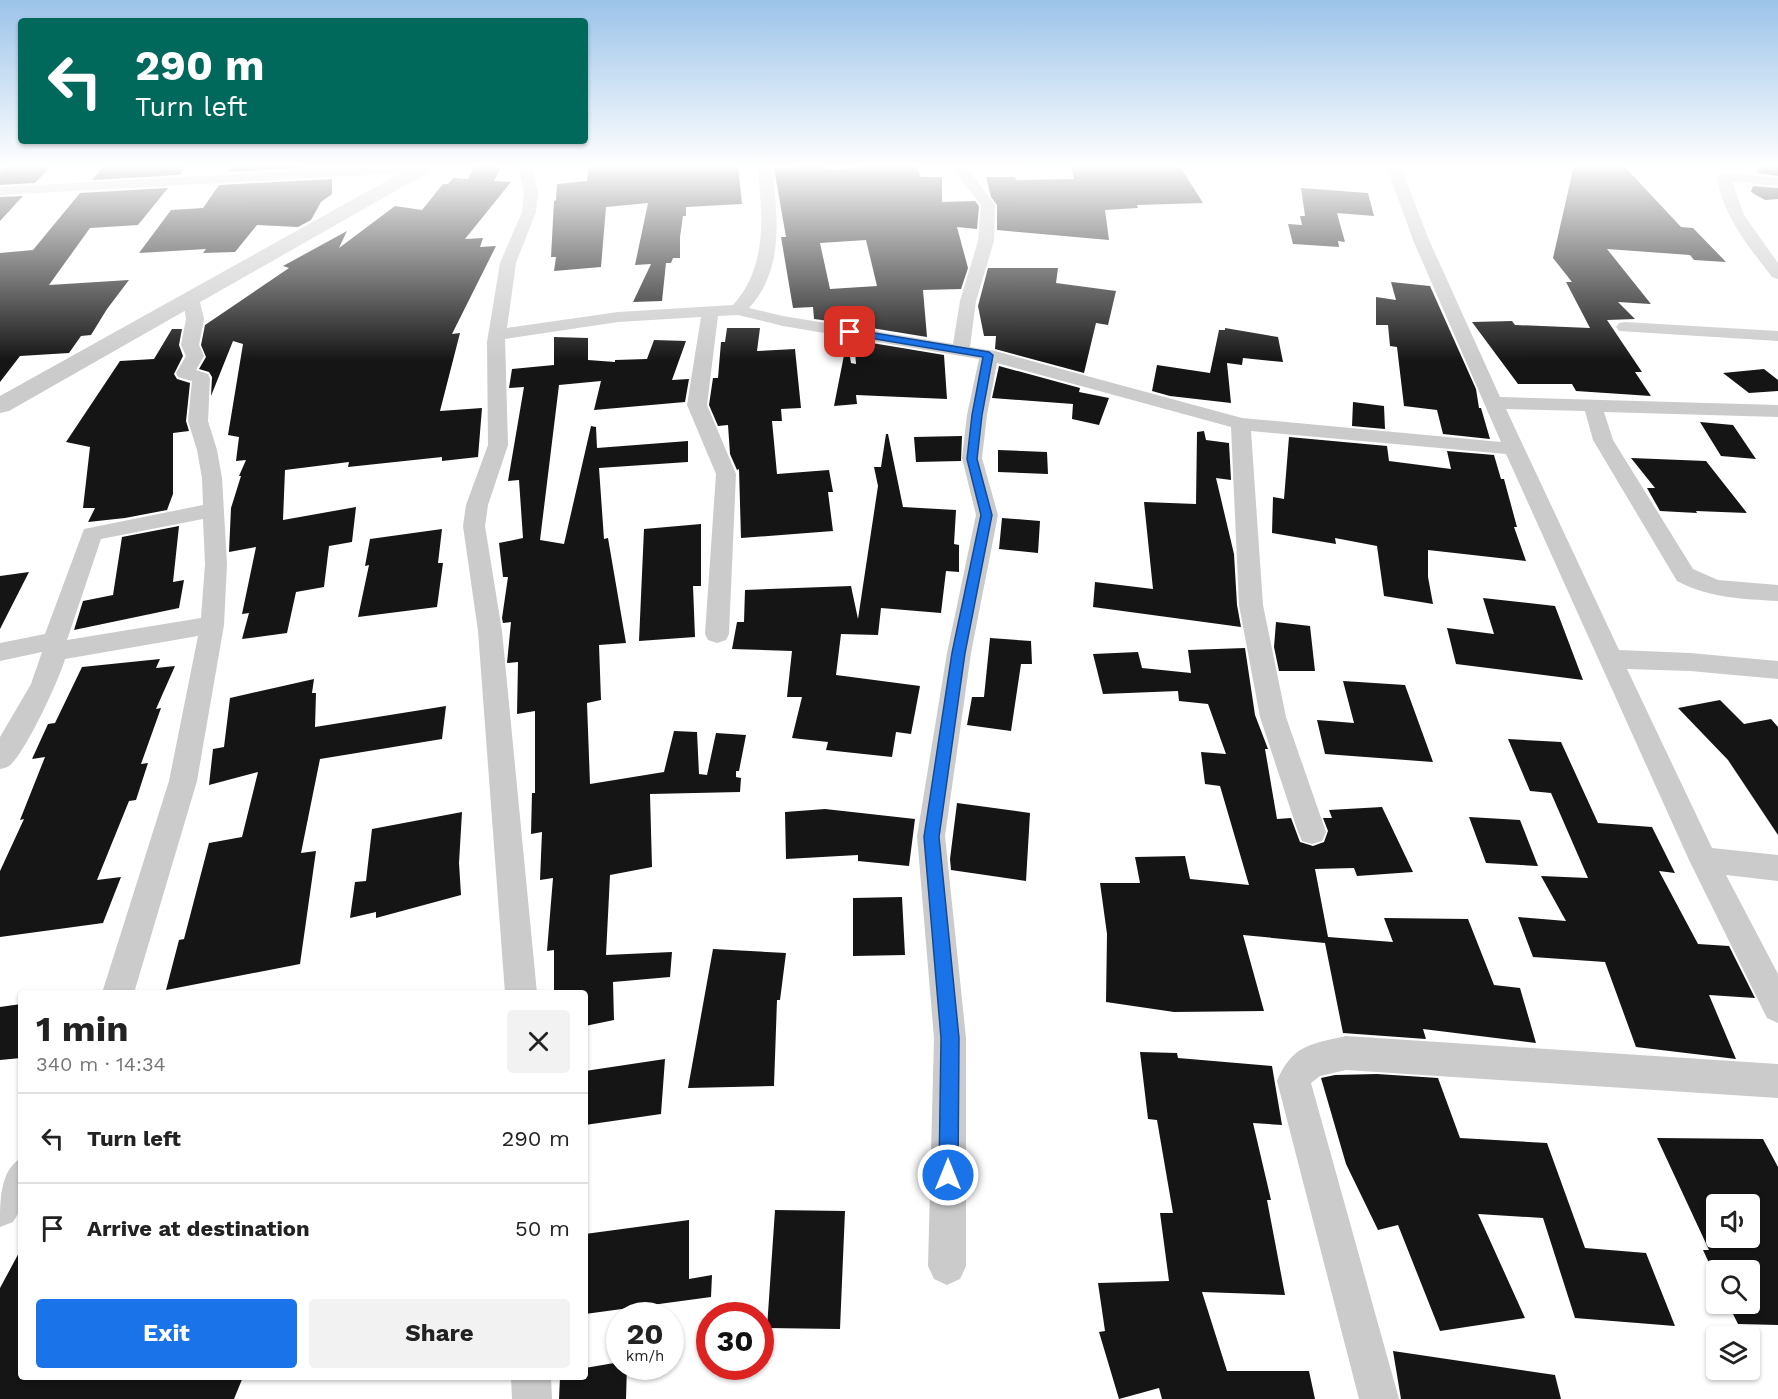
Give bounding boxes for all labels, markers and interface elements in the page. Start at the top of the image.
text: 290 m [135,41,265,90]
icon: left [36,42,114,120]
text: Turn left [135,91,247,123]
pin [824,306,875,357]
icon: arrive [833,315,866,348]
text: 1 min [36,1008,128,1050]
button: close [507,1010,570,1073]
text: 340 m · 14:34 [36,1052,166,1076]
icon: left [36,1122,69,1155]
text: Turn left [87,1126,181,1151]
text: 290 m [501,1126,570,1151]
position arrow [916,1143,980,1207]
map controls [1706,1194,1760,1380]
button: sound [1706,1194,1760,1248]
icon: arrive [36,1212,69,1245]
text: Arrive at destination [87,1216,310,1241]
text: 50 m [515,1216,570,1241]
button: search [1706,1260,1760,1314]
button: Exit [36,1299,297,1368]
button: Share [309,1299,570,1368]
speed limit sign: 30 [696,1302,774,1380]
text: 20 [626,1316,664,1351]
button: layers [1706,1326,1760,1380]
text: km/h [626,1347,664,1365]

